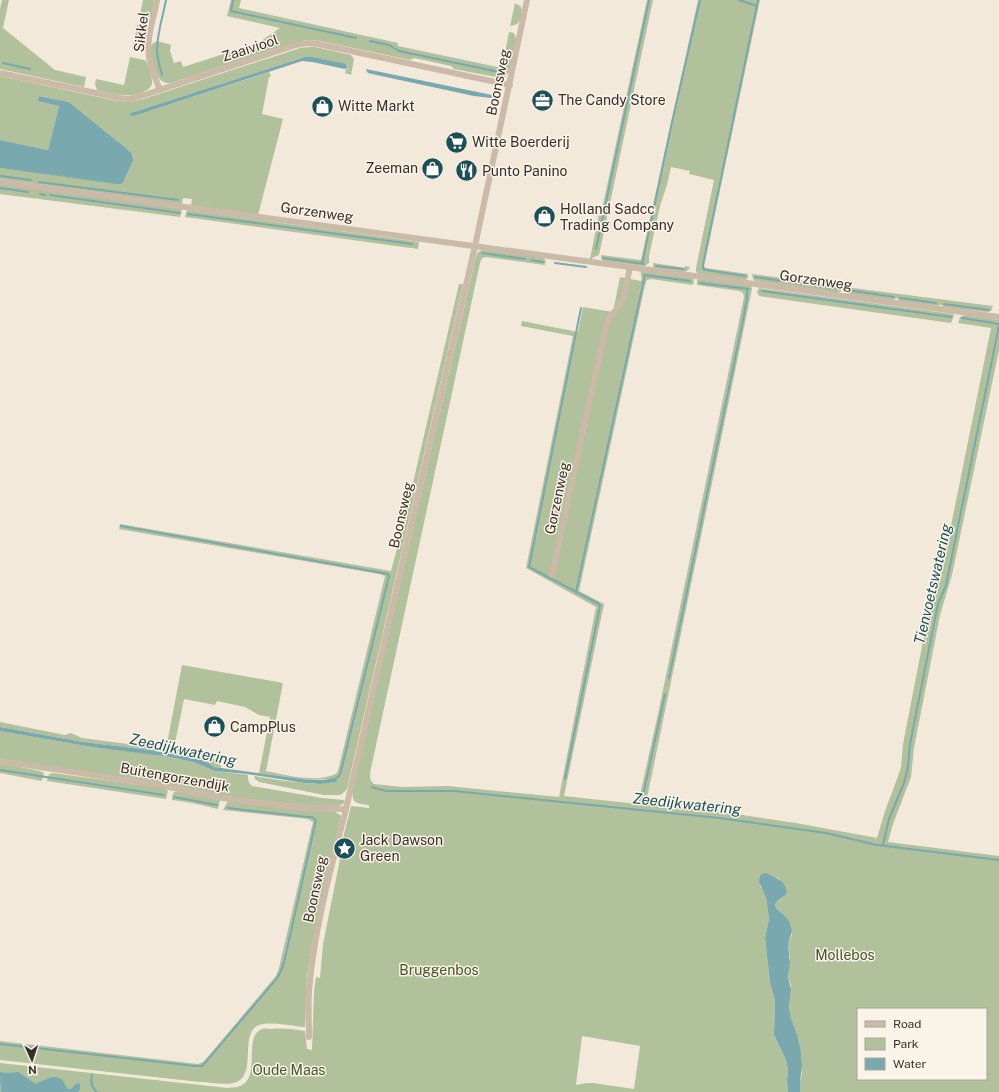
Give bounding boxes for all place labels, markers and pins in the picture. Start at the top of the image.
office icon: The Candy Store [529,87,555,113]
place label: The Candy Store [558,92,666,108]
shop icon: Witte Markt [309,93,335,119]
place label: Witte Markt [338,98,415,114]
supermarket icon: Witte Boerderij [444,129,470,155]
place label: Witte Boerderij [472,134,570,150]
shop icon: Zeeman [420,155,446,181]
restaurant icon: Punto Panino [453,158,479,184]
place label: Zeeman [366,160,418,176]
place label: Punto Panino [482,163,568,179]
place label: Holland Sadcc Trading Company [560,201,674,233]
shop icon: Holland Sadcc Trading Company [531,204,557,230]
shop icon: CampPlus [202,714,228,740]
place label: CampPlus [230,719,296,735]
place label: Jack Dawson Green [360,832,443,864]
place icon: Jack Dawson Green [332,835,358,861]

